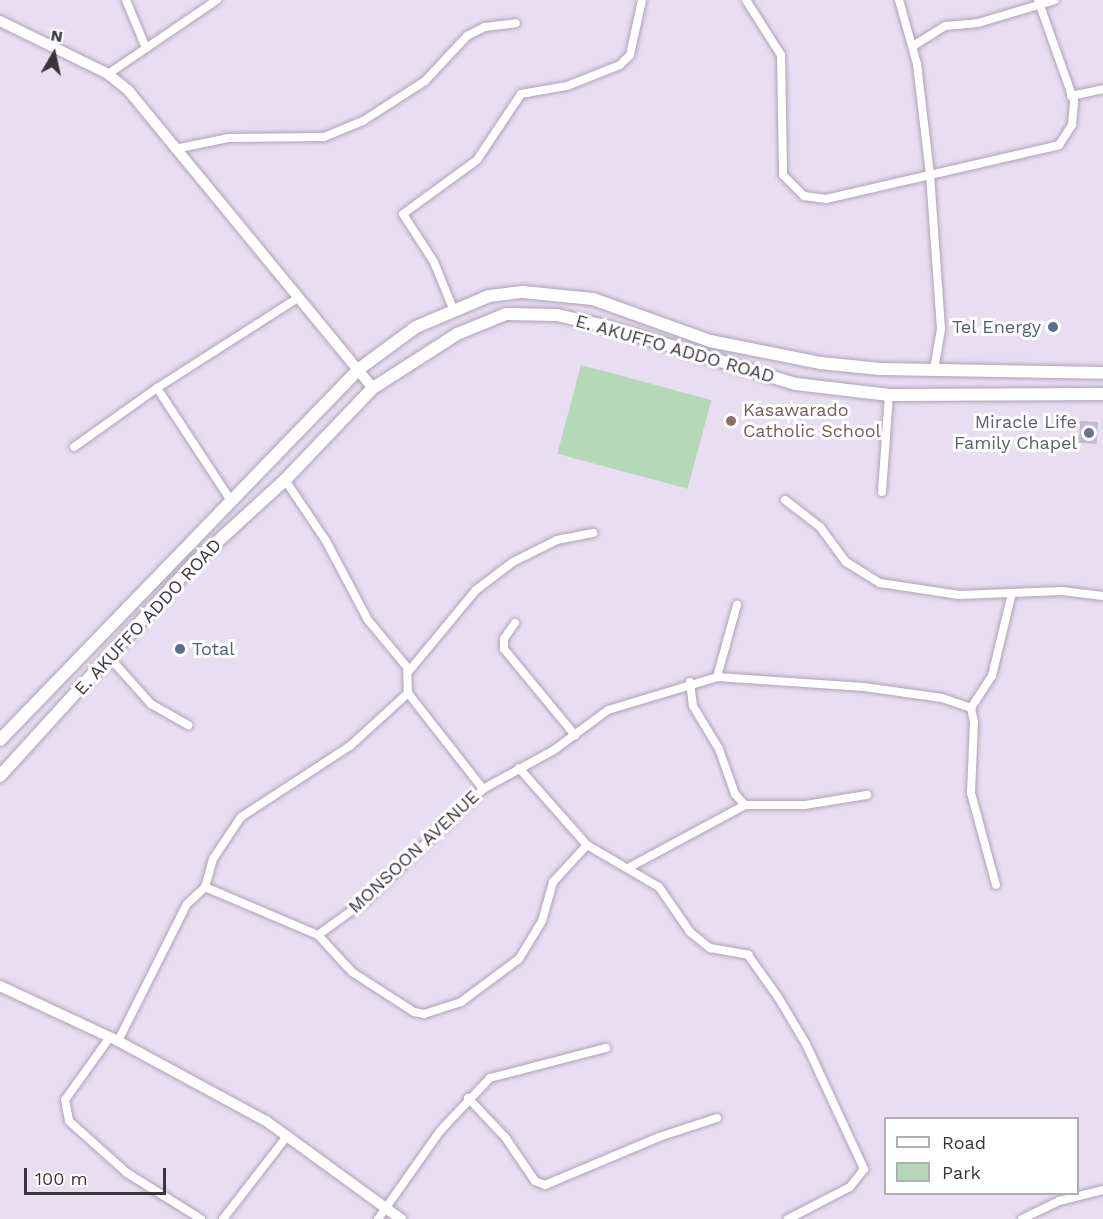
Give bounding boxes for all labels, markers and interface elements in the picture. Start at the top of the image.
north arrow [24,24,84,84]
text: N [50,25,64,46]
street label: E. AKUFFO ADDO ROAD [572,310,778,388]
place label: Tel Energy [951,316,1041,338]
marker: Tel Energy [1046,320,1060,334]
place label: Kasawarado Catholic School [743,400,881,442]
place label: Miracle Life Family Chapel [953,412,1077,454]
marker: Kasawarado Catholic School [724,414,738,428]
marker: Miracle Life Family Chapel [1082,426,1096,440]
street label: E. AKUFFO ADDO ROAD [69,534,227,700]
place label: Total [192,638,235,660]
marker: Total [173,642,187,656]
street label: MONSOON AVENUE [344,786,484,918]
legend [884,1117,1079,1195]
text: Road [942,1132,986,1153]
scale bar [27,1156,170,1194]
text: Park [942,1162,981,1183]
text: 100 m [35,1168,88,1189]

